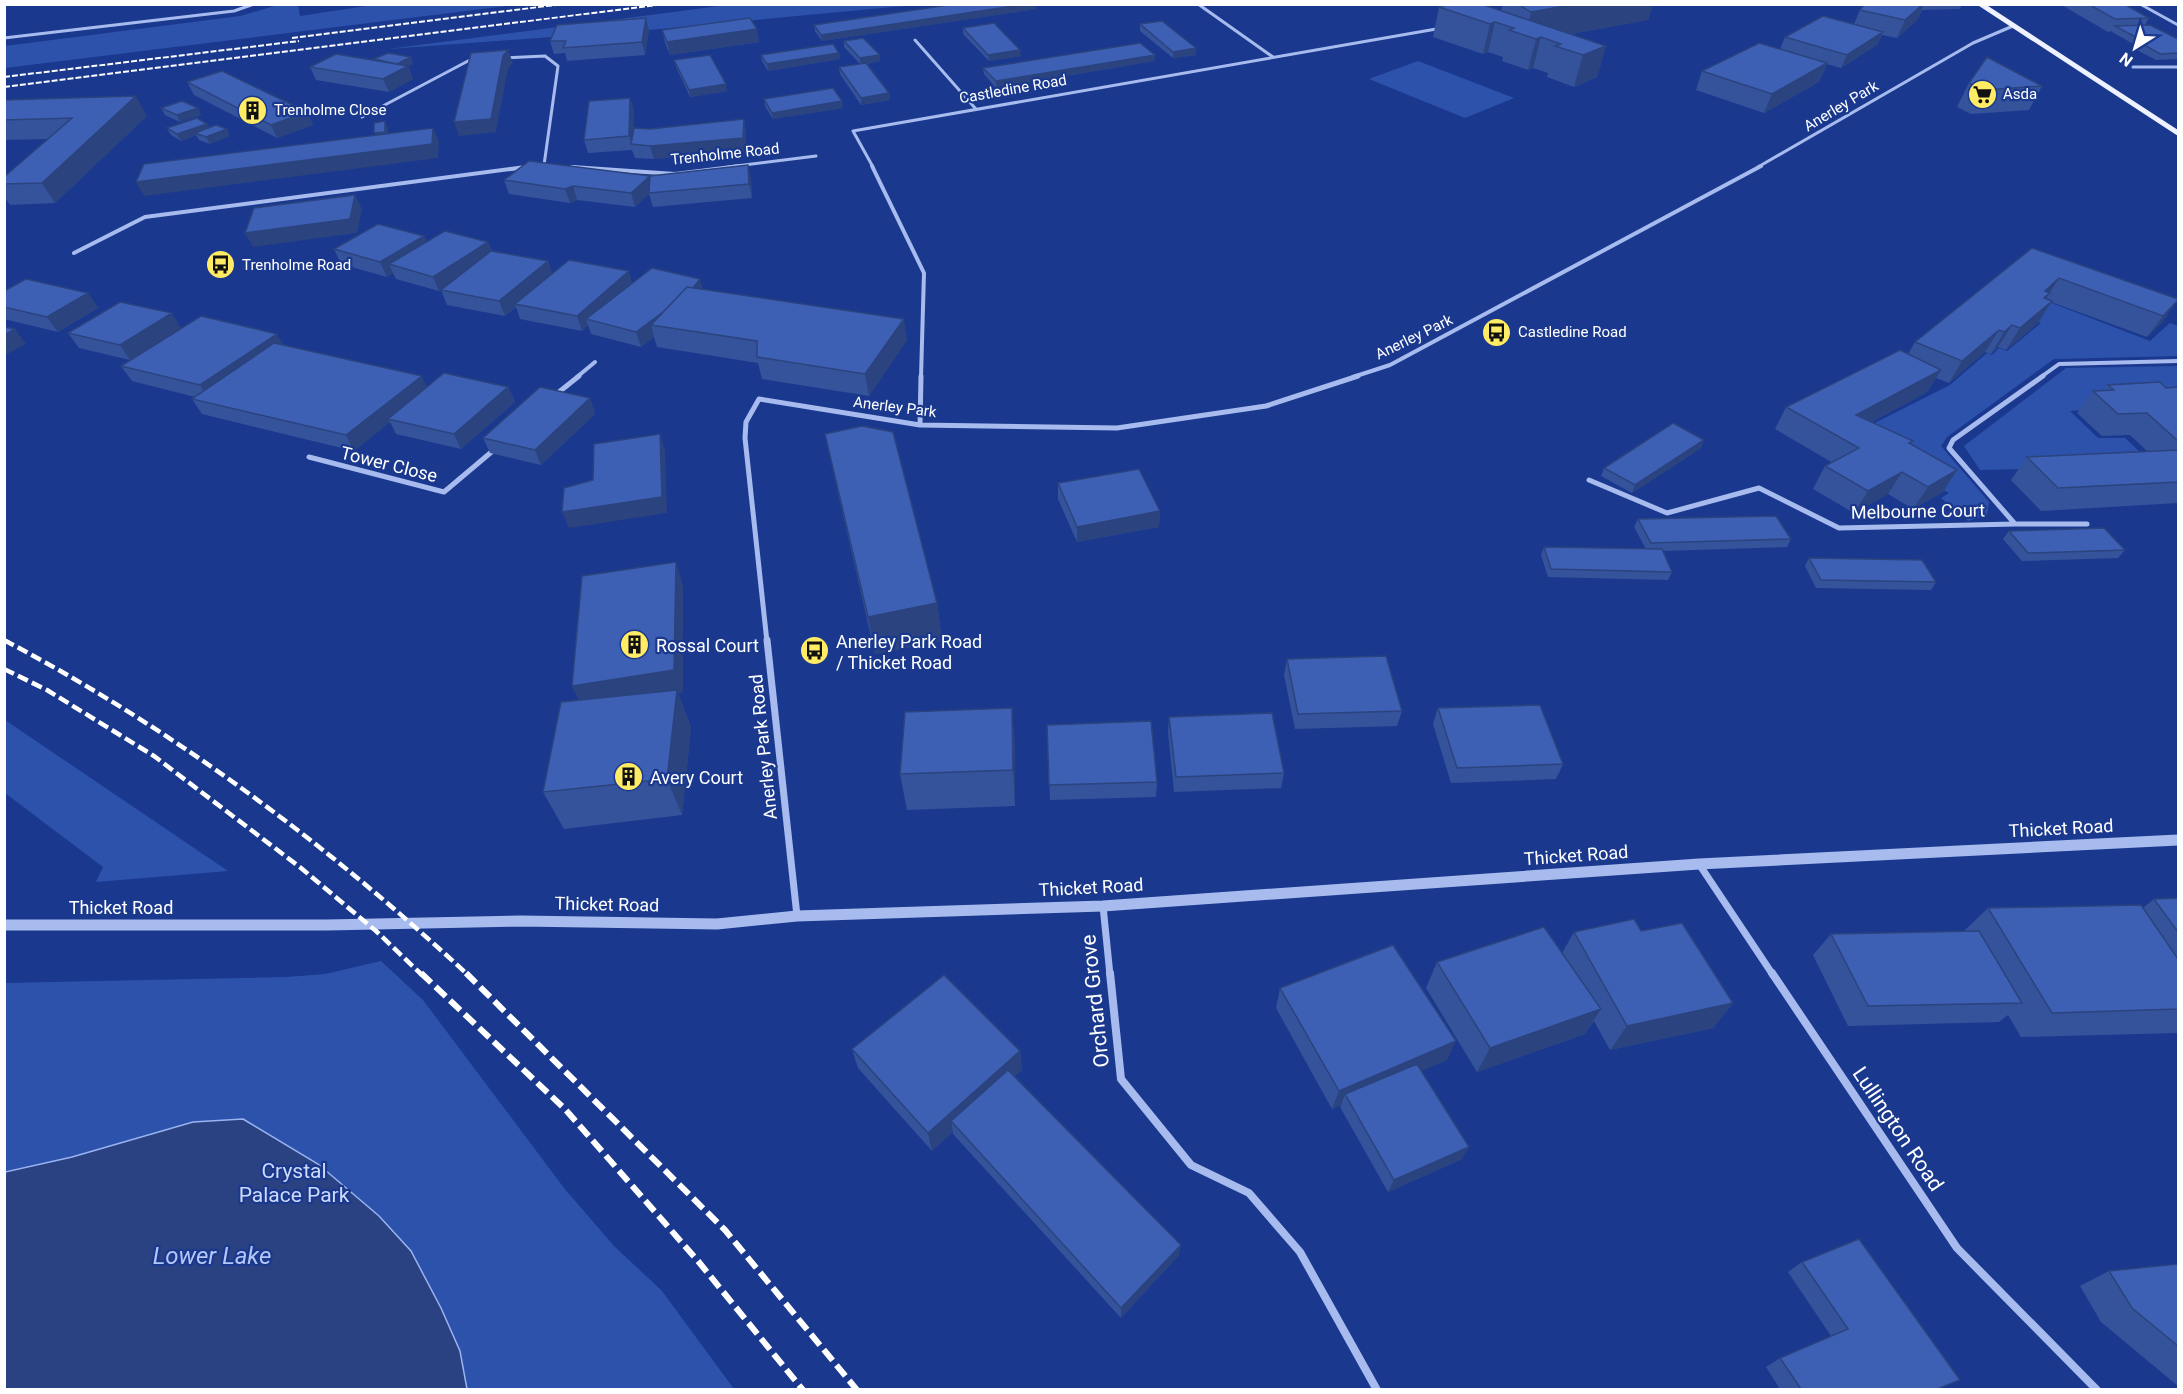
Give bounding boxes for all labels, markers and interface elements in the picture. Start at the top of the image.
north arrow [2105,18,2165,78]
text: N [2116,49,2137,71]
street label: Castledine Road [958,71,1068,107]
street label: Anerley Park [1801,77,1882,135]
supermarket icon: Asda [1966,78,1998,110]
place label: Asda [2003,85,2037,103]
building icon: Trenholme Close [237,94,269,126]
place label: Trenholme Close [274,101,387,119]
street label: Trenholme Road [670,139,780,169]
bus stop icon: Trenholme Road [205,249,237,281]
place label: Trenholme Road [242,256,351,274]
street label: Anerley Park [1372,310,1456,363]
bus stop icon: Castledine Road [1481,316,1513,348]
place label: Castledine Road [1518,323,1627,341]
street label: Anerley Park [852,393,938,421]
street label: Tower Close [338,442,440,486]
street label: Melbourne Court [1851,499,1985,523]
building icon: Rossal Court [619,629,651,661]
place label: Anerley Park Road / Thicket Road [836,631,982,673]
place label: Rossal Court [656,635,759,656]
bus stop icon: Anerley Park Road / Thicket Road [799,635,831,667]
street label: Anerley Park Road [745,673,781,821]
building icon: Avery Court [613,761,645,793]
place label: Avery Court [650,767,743,788]
street label: Thicket Road [2008,815,2114,841]
street label: Thicket Road [1523,841,1629,869]
street label: Thicket Road [1038,874,1144,900]
street label: Thicket Road [555,893,659,915]
street label: Thicket Road [69,897,173,918]
street label: Orchard Grove [1076,933,1114,1069]
street label: Lullington Road [1848,1062,1948,1196]
park label: Crystal Palace Park [239,1159,350,1207]
water label: Lower Lake [153,1242,271,1270]

